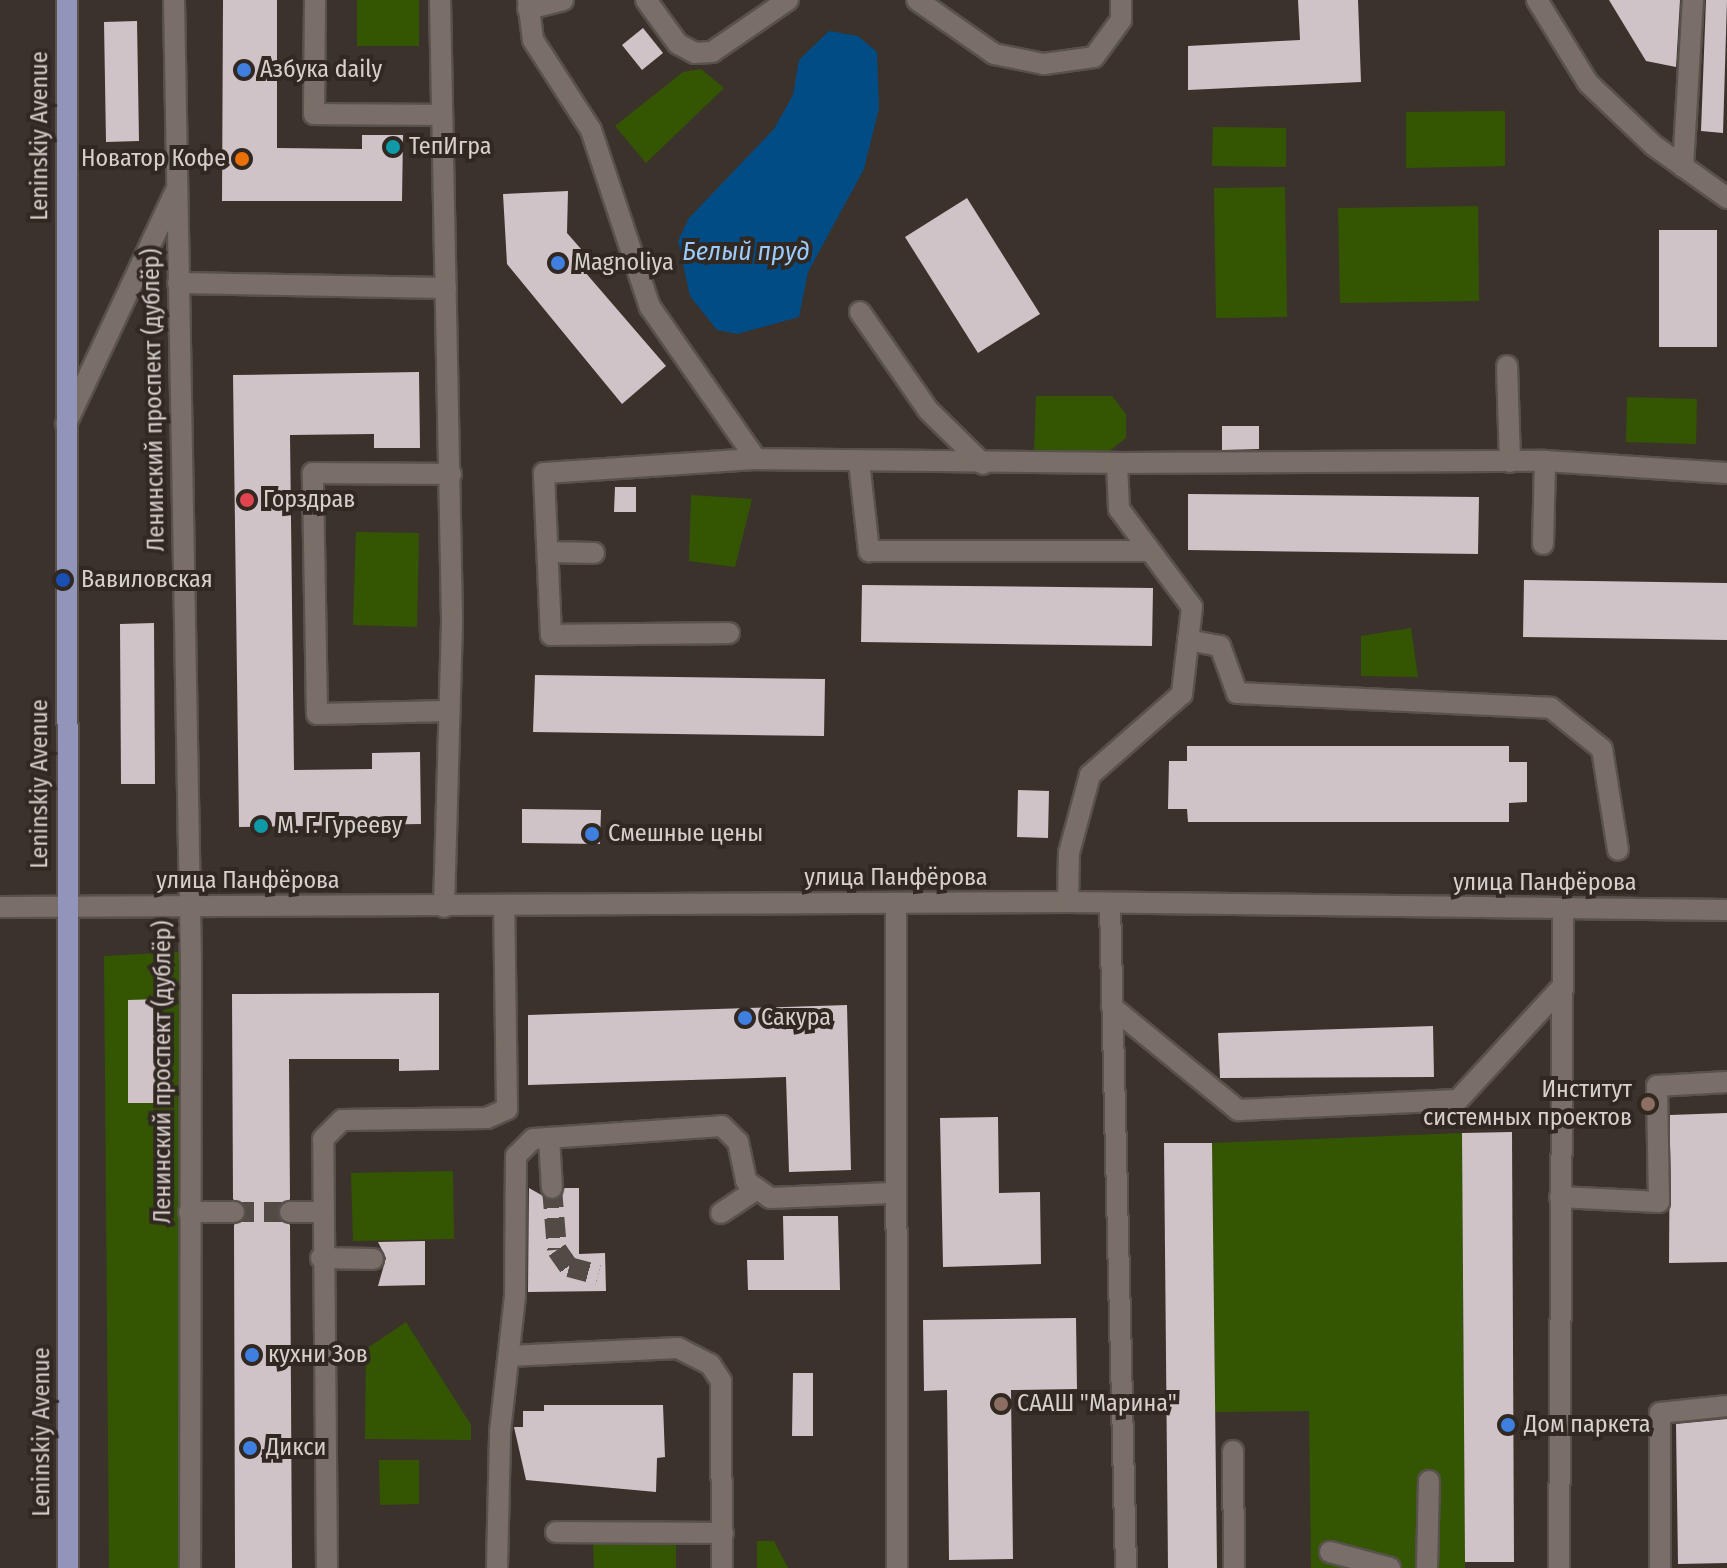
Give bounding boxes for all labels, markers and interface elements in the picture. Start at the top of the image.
street label: Leninskiy Avenue [26,51,54,221]
place label: Азбука daily [260,56,382,84]
marker: Азбука daily [235,61,253,79]
place label: ТепИгра [409,133,492,161]
marker: ТепИгра [384,138,402,156]
place label: Новатор Кофе [81,145,226,173]
marker: Новатор Кофе [233,150,251,168]
water label: Белый пруд [682,236,810,268]
street label: Ленинский проспект (дублёр) [137,248,171,552]
place label: Magnoliya [574,249,674,277]
marker: Magnoliya [549,254,567,272]
place label: Горздрав [263,486,355,514]
marker: Горздрав [238,491,256,509]
place label: Вавиловская [81,566,213,594]
marker: Вавиловская [52,569,74,591]
street label: Leninskiy Avenue [26,699,54,869]
place label: М. Г. Гурееву [277,812,402,840]
marker: М. Г. Гурееву [252,817,270,835]
place label: Смешные цены [608,820,763,848]
marker: Смешные цены [583,825,601,843]
street label: улица Панфёрова [804,864,988,892]
street label: улица Панфёрова [156,867,340,895]
street label: улица Панфёрова [1453,869,1637,897]
street label: Ленинский проспект (дублёр) [149,920,177,1224]
place label: Сакура [761,1004,831,1032]
marker: Сакура [736,1009,754,1027]
place label: Институт системных проектов [1423,1076,1632,1132]
marker: Институт системных проектов [1639,1095,1657,1113]
place label: кухни Зов [268,1341,368,1369]
marker: кухни Зов [243,1346,261,1364]
street label: Leninskiy Avenue [28,1347,56,1517]
place label: СААШ "Марина" [1017,1390,1177,1418]
marker: СААШ "Марина" [992,1395,1010,1413]
place label: Дом паркета [1524,1411,1650,1439]
marker: Дом паркета [1499,1416,1517,1434]
place label: Дикси [266,1434,326,1462]
marker: Дикси [241,1439,259,1457]

